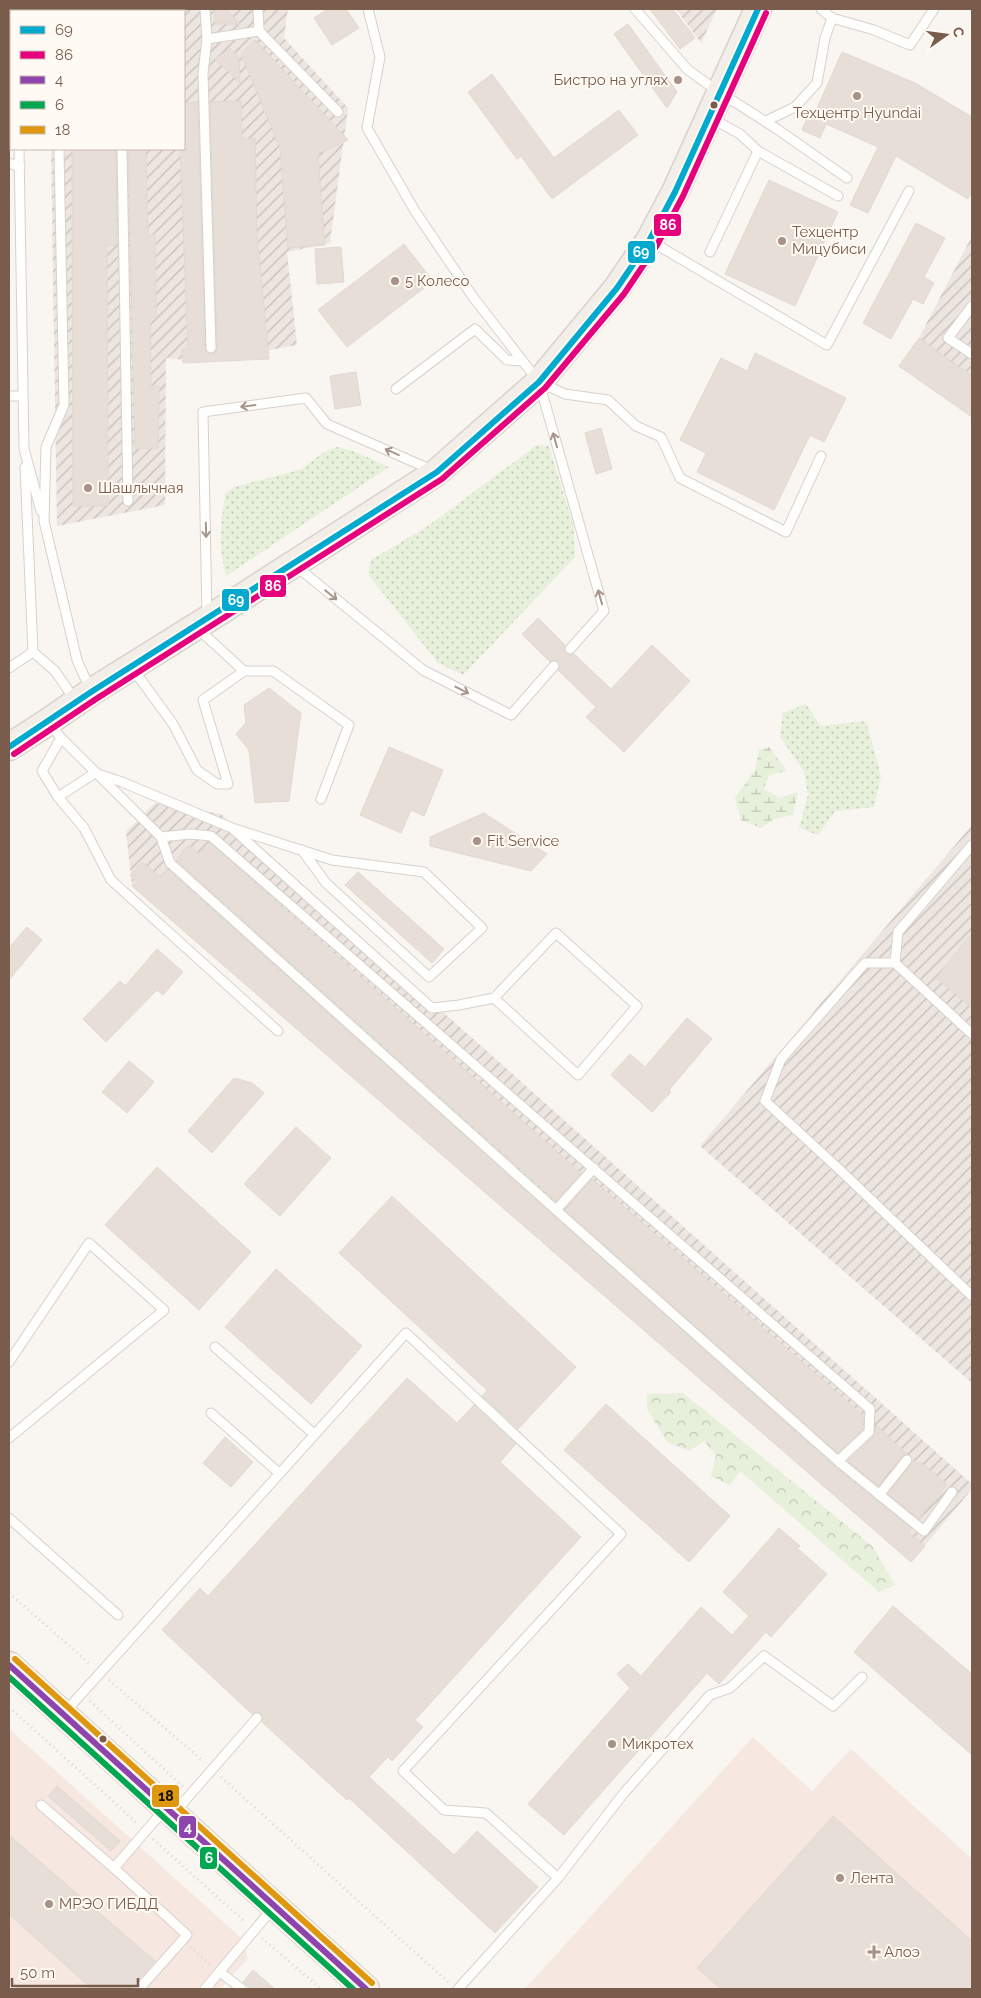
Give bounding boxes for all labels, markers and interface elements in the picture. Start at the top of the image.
legend [10,10,185,150]
north arrow [921,10,971,60]
text: 69 [55,21,73,39]
text: С [950,25,968,39]
text: 86 [55,46,73,64]
text: 4 [55,71,63,89]
place label: Бистро на углях [554,71,668,89]
marker: Бистро на углях [672,74,684,86]
marker: Техцентр Hyundai [851,90,863,102]
text: 6 [55,96,64,114]
unlabelled marker [709,100,719,110]
place label: Техцентр Hyundai [793,104,921,122]
text: 18 [55,121,70,139]
line badge: 86 [653,213,682,237]
text: 86 [660,217,676,233]
place label: Техцентр Мицубиси [792,223,866,258]
marker: Техцентр Мицубиси [776,235,788,247]
line badge: 69 [627,240,656,264]
text: 69 [633,244,649,260]
place label: 5 Колесо [405,272,469,290]
marker: 5 Колесо [389,275,401,287]
one-way arrow [240,401,256,411]
one-way arrow [550,433,560,449]
one-way arrow [385,447,400,457]
place label: Шашлычная [98,479,184,497]
marker: Шашлычная [82,482,94,494]
one-way arrow [201,521,210,537]
line badge: 86 [259,574,287,598]
text: 86 [265,578,281,594]
line badge: 69 [221,588,250,612]
one-way arrow [594,589,604,605]
one-way arrow [325,590,338,601]
text: 69 [228,592,244,608]
one-way arrow [454,686,469,695]
place label: Fit Service [487,832,560,850]
marker: Fit Service [471,835,483,847]
unlabelled marker [98,1734,108,1744]
place label: Микротех [622,1735,694,1753]
marker: Микротех [606,1738,618,1750]
line badge: 18 [151,1784,180,1808]
text: 18 [158,1788,174,1804]
line badge: 4 [178,1815,197,1839]
text: 4 [184,1819,192,1835]
line badge: 6 [199,1846,218,1870]
text: 6 [205,1850,213,1866]
place label: Лента [850,1869,894,1887]
marker: Лента [834,1872,846,1884]
place label: МРЭО ГИБДД [59,1895,159,1913]
marker: МРЭО ГИБДД [43,1898,55,1910]
place label: Алоэ [884,1943,920,1961]
marker: Алоэ [868,1946,880,1958]
scale bar [12,1956,139,1988]
text: 50 m [20,1964,55,1982]

